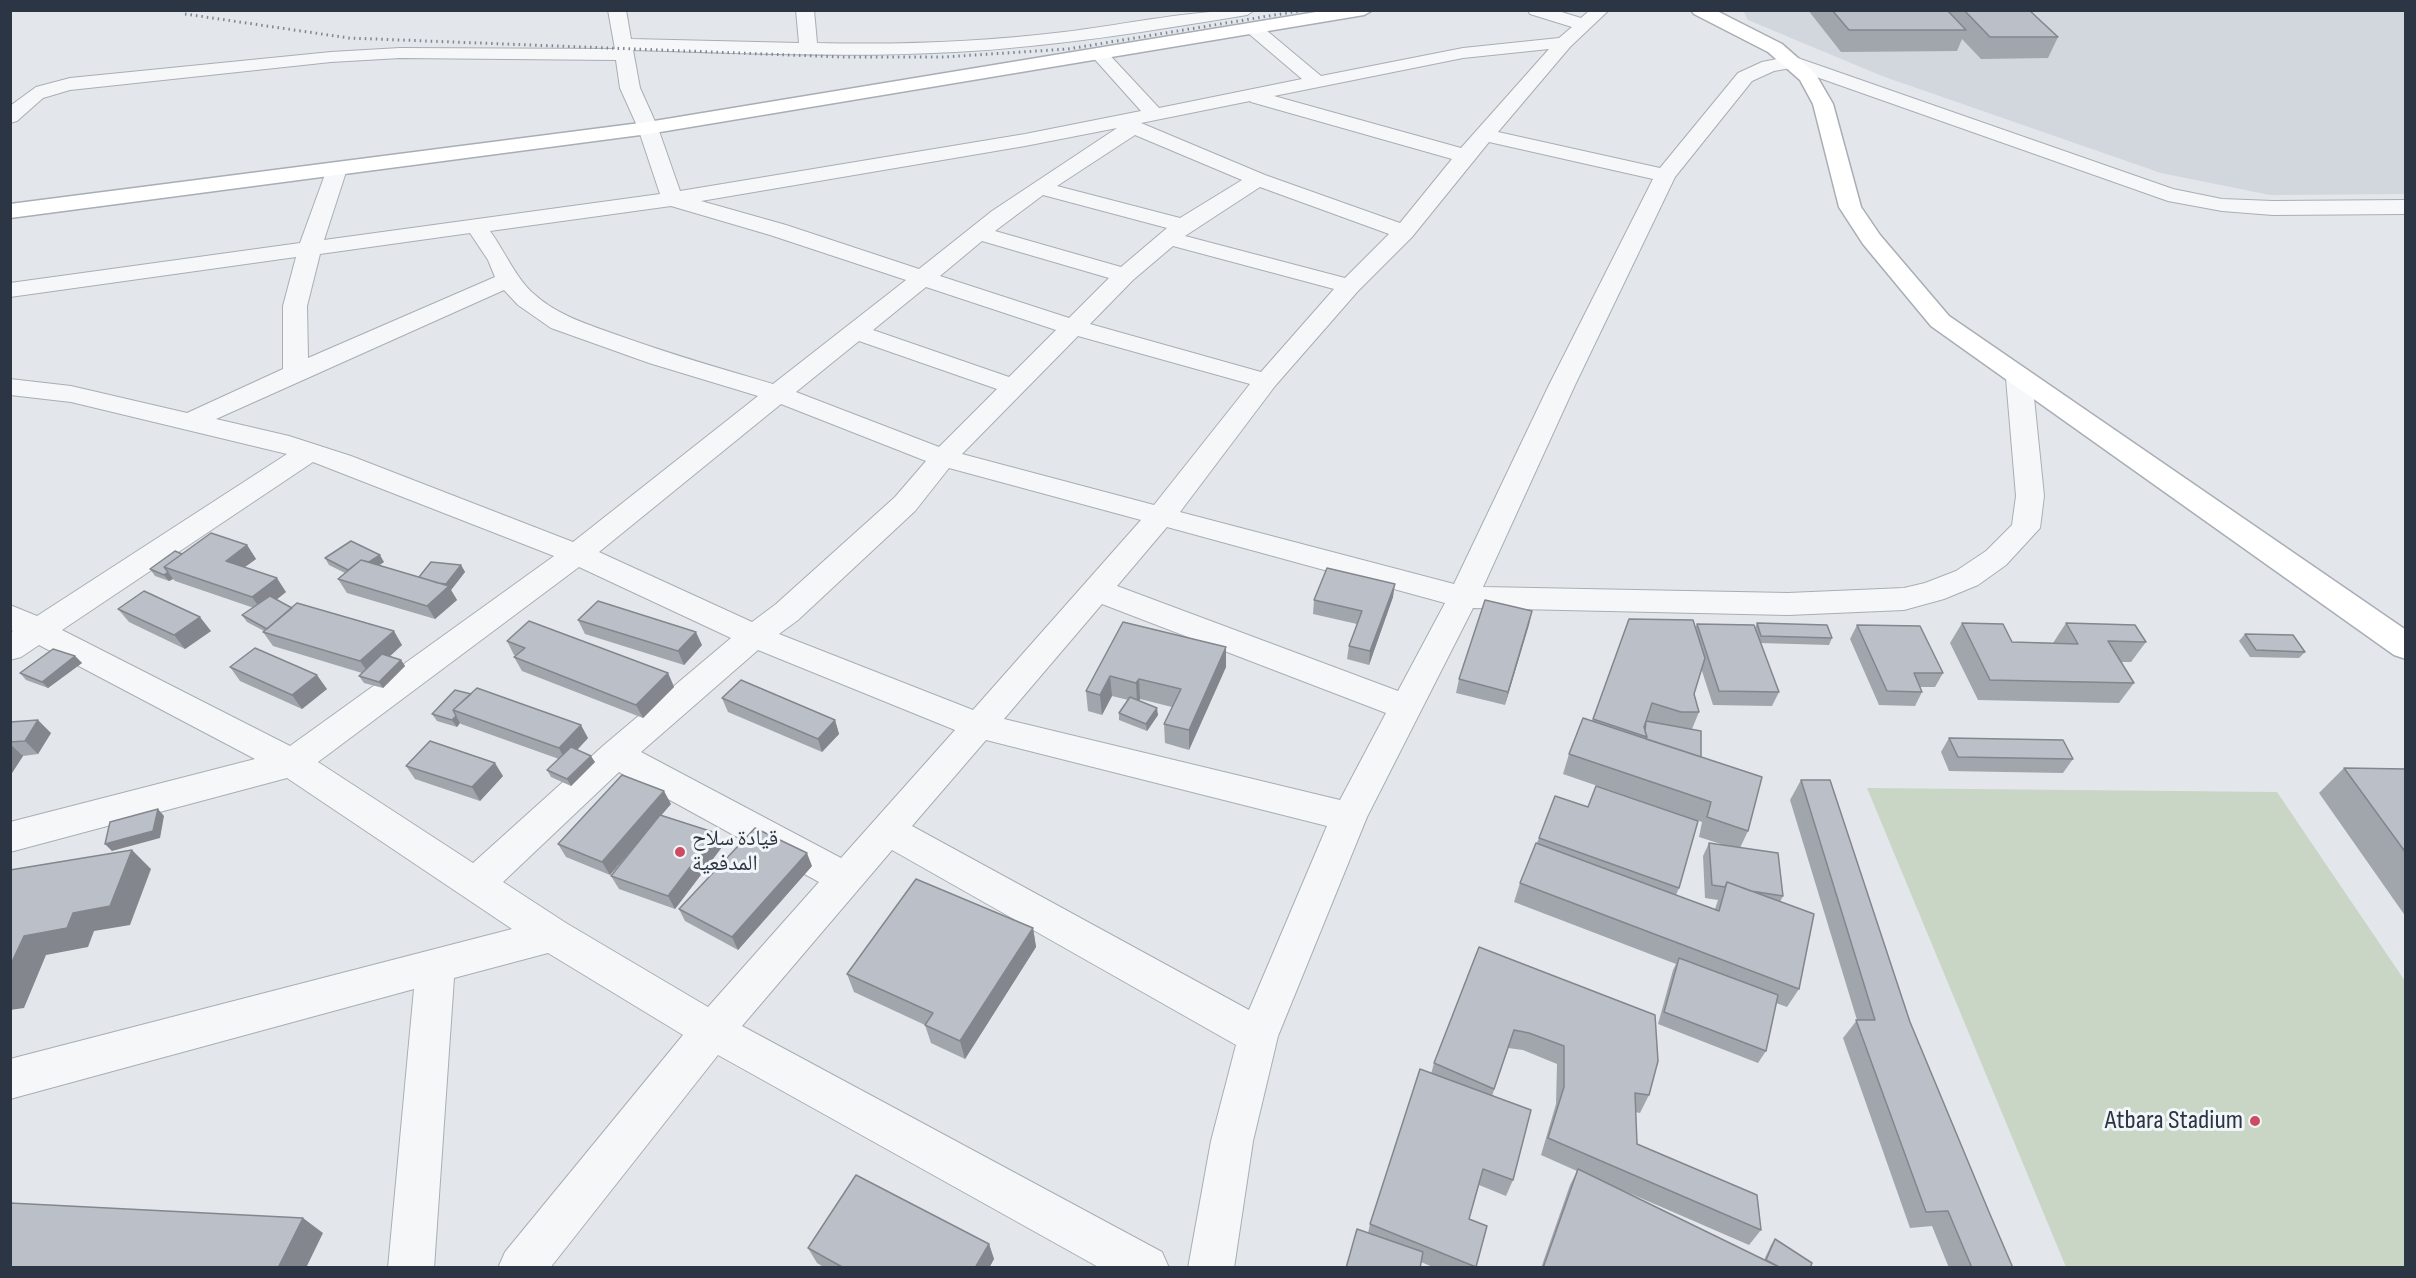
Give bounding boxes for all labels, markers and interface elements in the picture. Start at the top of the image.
place label: قيادة سلاح المدفعية [692,826,778,878]
marker: قيادة سلاح المدفعية [673,845,687,859]
place label: Atbara Stadium [2105,1105,2243,1137]
marker: Atbara Stadium [2248,1114,2262,1128]

